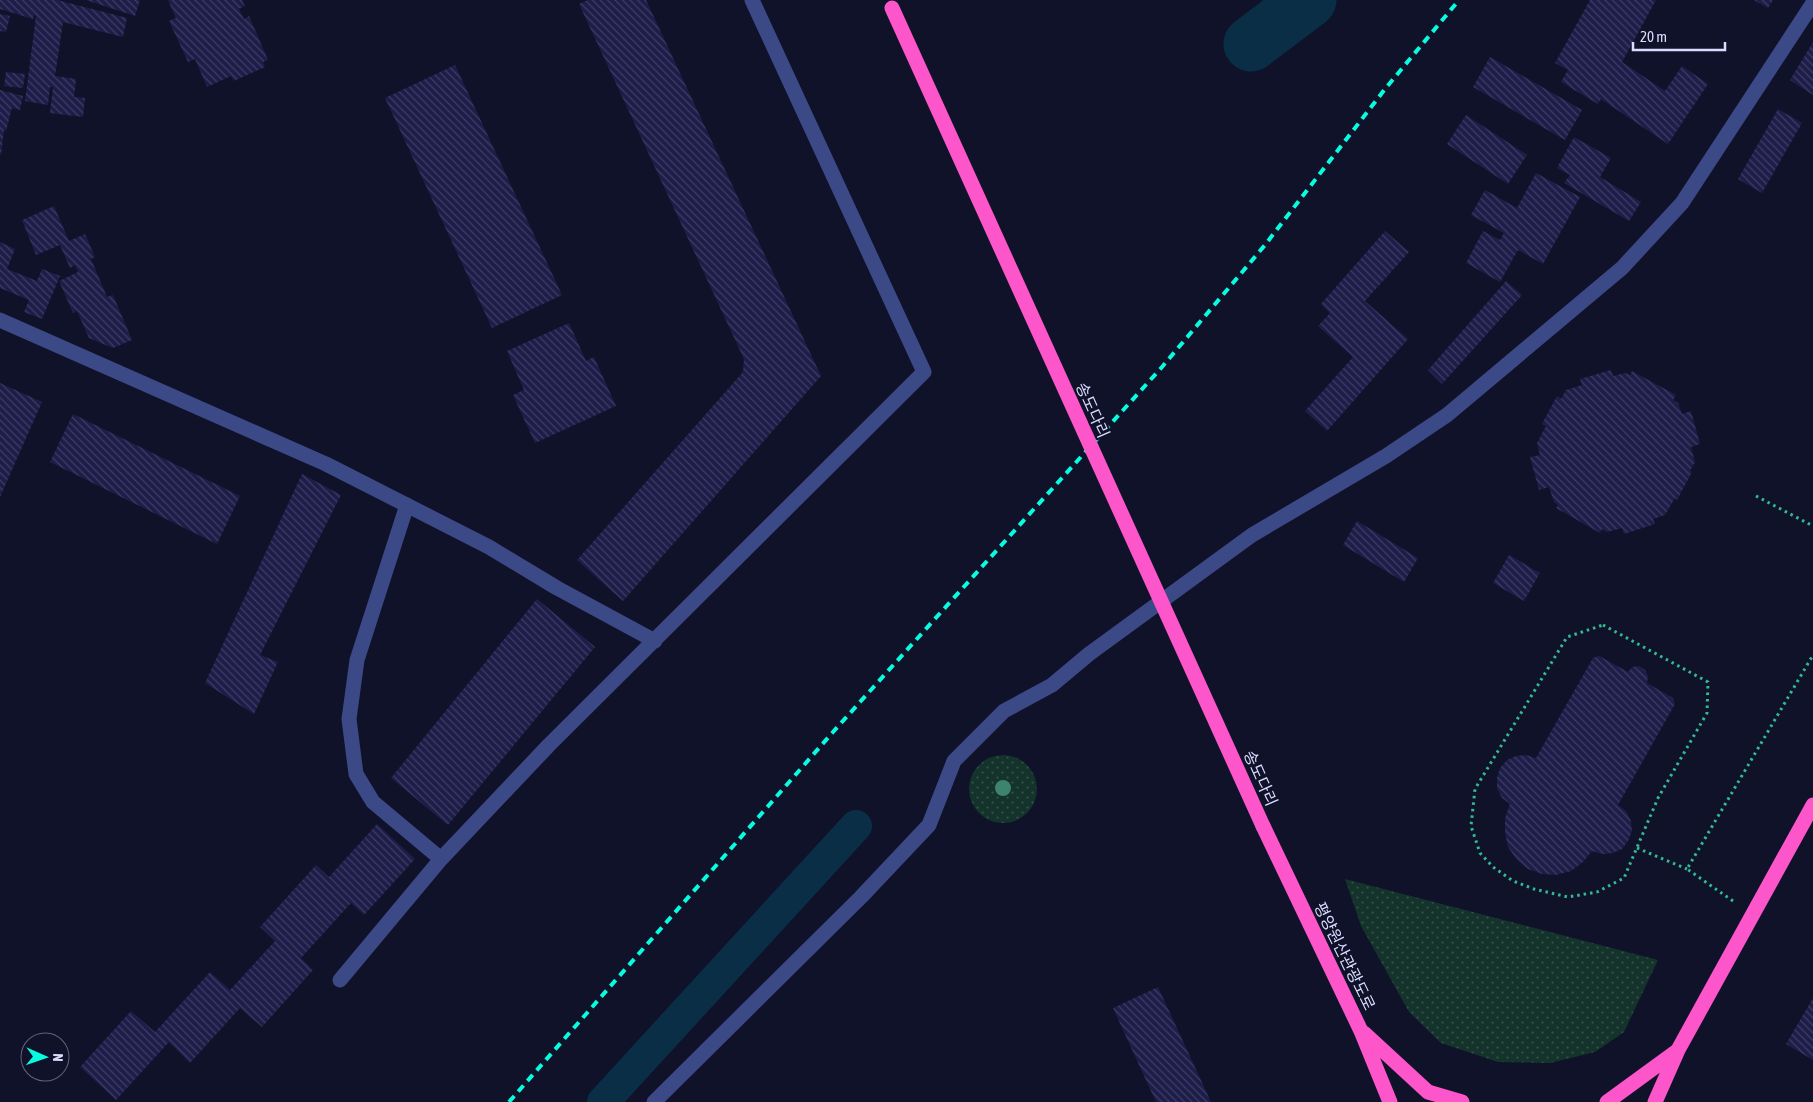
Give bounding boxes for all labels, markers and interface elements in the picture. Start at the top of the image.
scale bar [1633,20,1726,52]
text: 20 m [1640,28,1667,45]
street label: 송도다리 [1073,379,1113,441]
street label: 송도다리 [1241,747,1281,809]
street label: 평양원산관광도로 [1311,899,1379,1013]
north arrow [20,1032,70,1082]
text: N [50,1053,66,1062]

